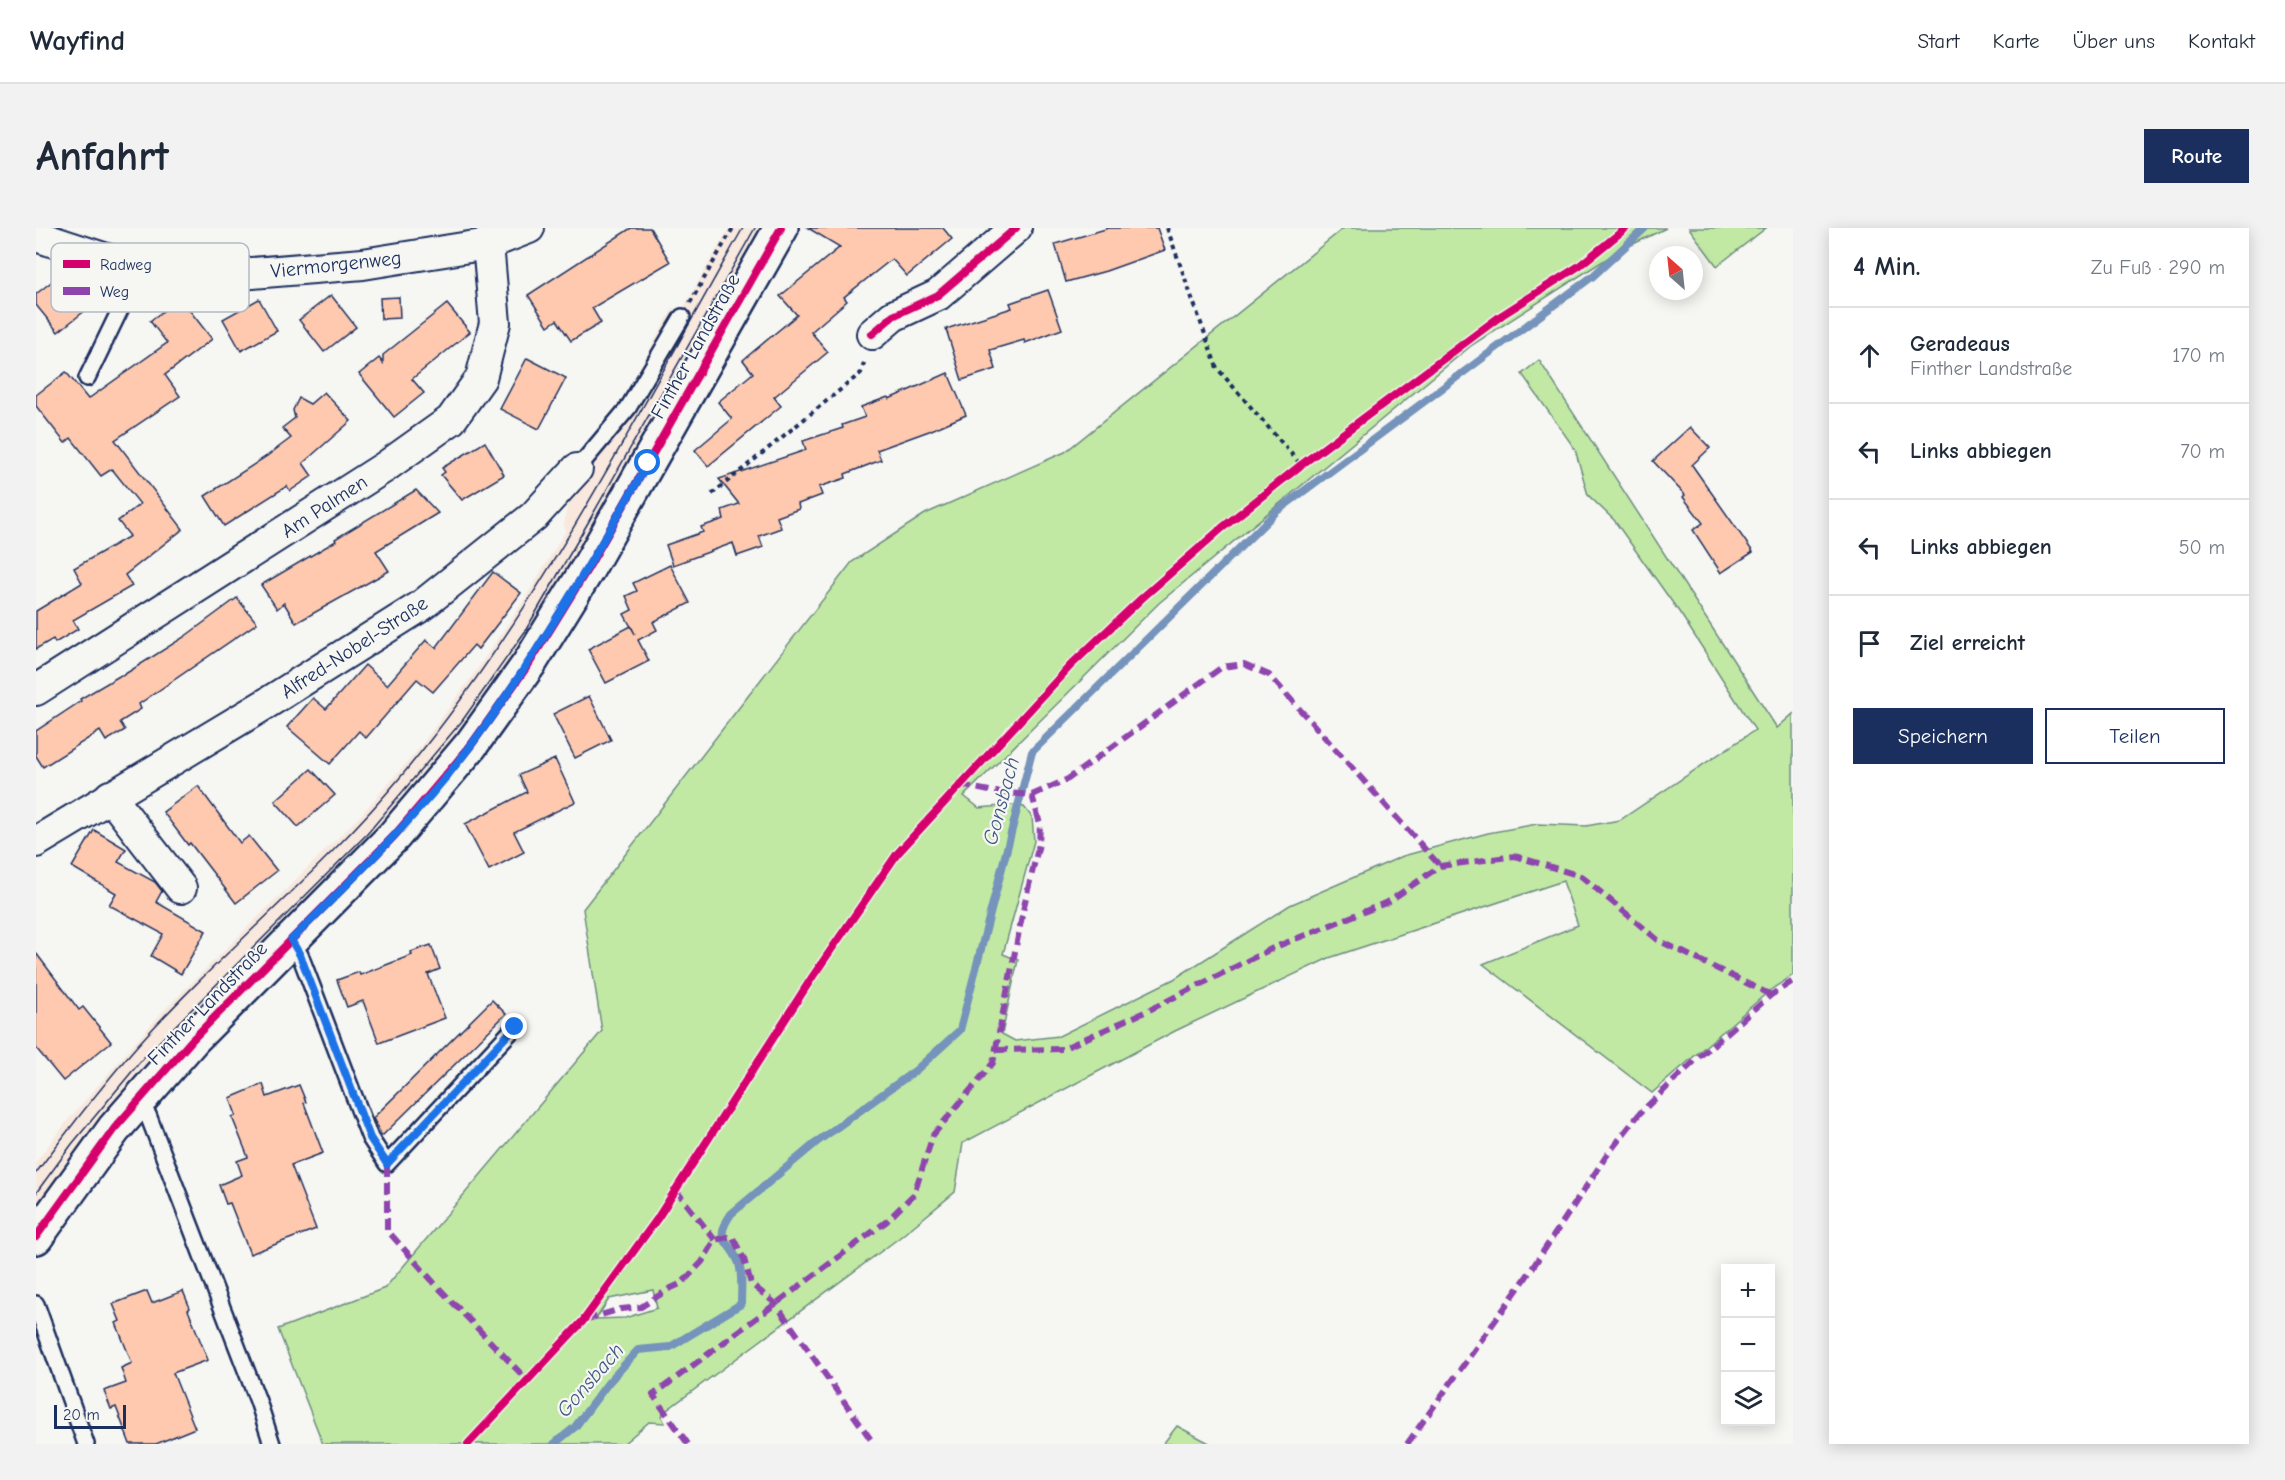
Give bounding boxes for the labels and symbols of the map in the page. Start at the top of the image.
legend [51,243,249,312]
street label: Viermorgenweg [269,246,403,283]
north arrow [1649,246,1703,300]
text: Radweg [100,256,152,274]
street label: Finther Landstraße [646,270,745,423]
text: Weg [100,283,129,301]
route start [634,449,660,475]
street label: Am Palmen [277,470,371,543]
street label: Alfred-Nobel-Straße [277,592,432,703]
water label: Gonsbach [978,754,1024,848]
street label: Finther Landstraße [143,937,272,1070]
route end [501,1013,527,1039]
water label: Gonsbach [551,1338,629,1422]
scale bar [54,1402,126,1430]

